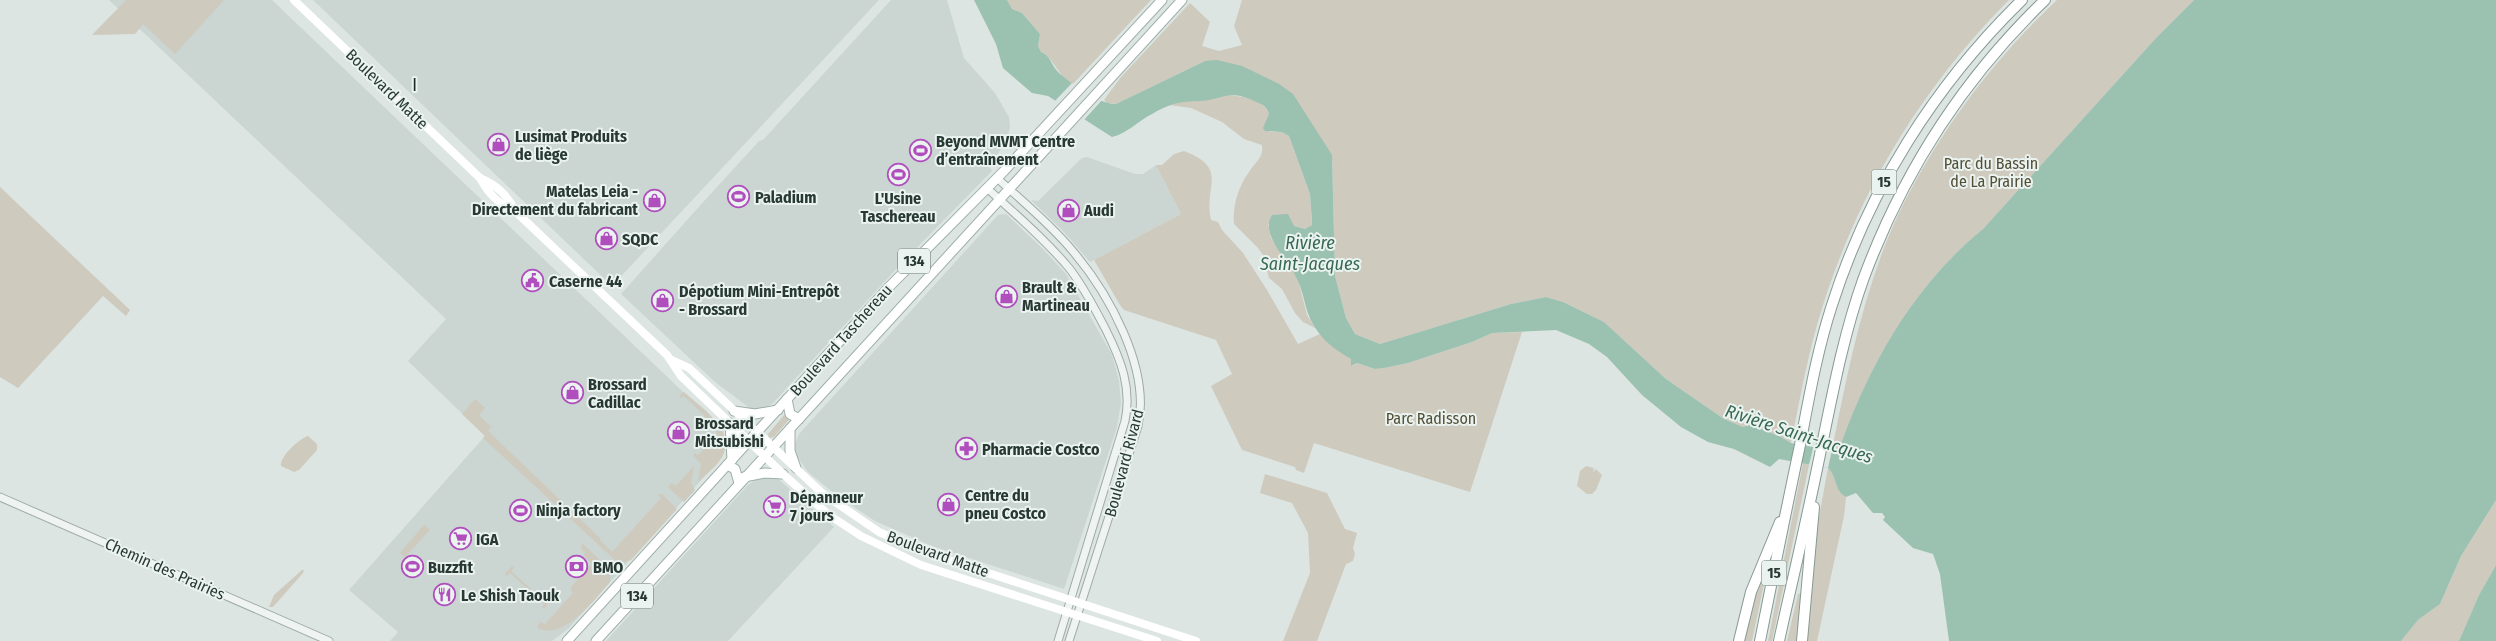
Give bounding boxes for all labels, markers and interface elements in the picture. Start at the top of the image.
street label: Boulevard Matte [342,45,432,133]
district label: I [412,74,418,96]
place label: Lusimat Produits de liège [515,127,627,164]
place label: Beyond MVMT Centre d’entraînement [936,132,1075,169]
shop icon: Lusimat Produits de liège [487,133,511,157]
sports icon: Beyond MVMT Centre d’entraînement [908,138,932,162]
park label: Parc du Bassin de La Prairie [1944,154,2038,191]
sports icon: L'Usine Taschereau [886,162,910,186]
road number: 15 [1872,170,1896,194]
place label: Matelas Leia - Directement du fabricant [472,182,638,219]
sports icon: Paladium [727,185,751,209]
shop icon: Matelas Leia - Directement du fabricant [642,188,666,212]
place label: Paladium [755,188,816,207]
place label: L'Usine Taschereau [860,189,936,226]
shop icon: Audi [1056,198,1080,222]
place label: Audi [1083,201,1114,220]
shop icon: SQDC [594,227,618,251]
place label: SQDC [622,230,659,249]
water label: Rivière Saint-Jacques [1259,232,1360,275]
road number: 134 [898,248,930,274]
public building icon: Caserne 44 [521,269,545,293]
place label: Caserne 44 [549,272,622,291]
place label: Brault & Martineau [1022,278,1090,315]
street label: Boulevard Taschereau [786,280,896,400]
place label: Dépotium Mini-Entrepôt - Brossard [679,282,840,319]
shop icon: Brault & Martineau [994,284,1018,308]
shop icon: Dépotium Mini-Entrepôt - Brossard [651,288,675,312]
place label: Brossard Cadillac [588,375,647,412]
shop icon: Brossard Cadillac [560,381,584,405]
water label: Rivière Saint-Jacques [1722,400,1876,468]
street label: Boulevard Rivard [1100,407,1148,519]
park label: Parc Radisson [1386,409,1476,428]
place label: Brossard Mitsubishi [695,414,764,451]
shop icon: Brossard Mitsubishi [667,420,691,444]
pharmacy icon: Pharmacie Costco [954,437,978,461]
place label: Pharmacie Costco [982,440,1100,459]
place label: Centre du pneu Costco [965,486,1046,523]
place label: Dépanneur 7 jours [790,488,863,525]
shop icon: Centre du pneu Costco [937,492,961,516]
supermarket icon: Dépanneur 7 jours [762,494,786,518]
sports icon: Ninja factory [508,498,532,522]
place label: Ninja factory [536,501,621,520]
supermarket icon: IGA [448,527,472,551]
street label: Boulevard Matte [884,527,992,581]
place label: IGA [476,530,499,549]
street label: Chemin des Prairies [102,534,228,604]
sports icon: Buzzfit [400,555,424,579]
bank icon: BMO [565,555,589,579]
place label: Buzzfit [428,558,473,577]
place label: BMO [593,558,623,577]
road number: 15 [1762,560,1786,586]
restaurant icon: Le Shish Taouk [433,583,457,607]
road number: 134 [621,584,653,608]
place label: Le Shish Taouk [461,586,560,605]

